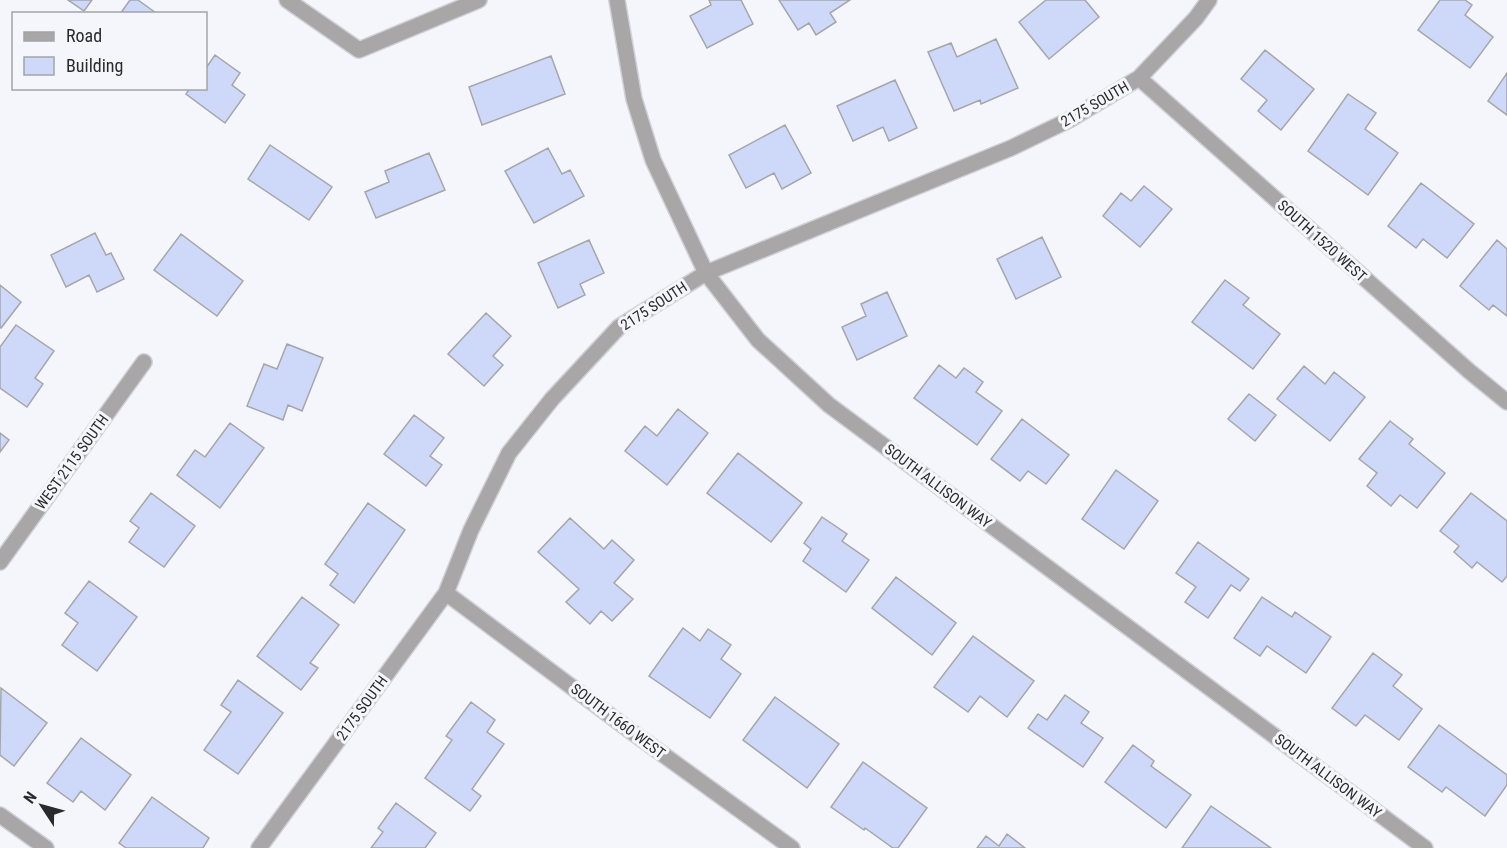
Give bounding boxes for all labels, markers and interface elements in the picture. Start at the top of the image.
legend [12,12,207,90]
text: Road [66,25,102,46]
text: Building [66,55,123,76]
street label: 2175 SOUTH [1058,77,1132,131]
street label: SOUTH 1520 WEST [1274,196,1370,286]
street label: 2175 SOUTH [617,278,691,334]
street label: WEST 2115 SOUTH [32,411,112,513]
street label: SOUTH ALLISON WAY [881,440,995,532]
street label: 2175 SOUTH [333,672,391,744]
street label: SOUTH 1660 WEST [567,680,669,762]
street label: SOUTH ALLISON WAY [1271,730,1385,822]
north arrow [12,776,72,836]
text: N [20,788,41,807]

